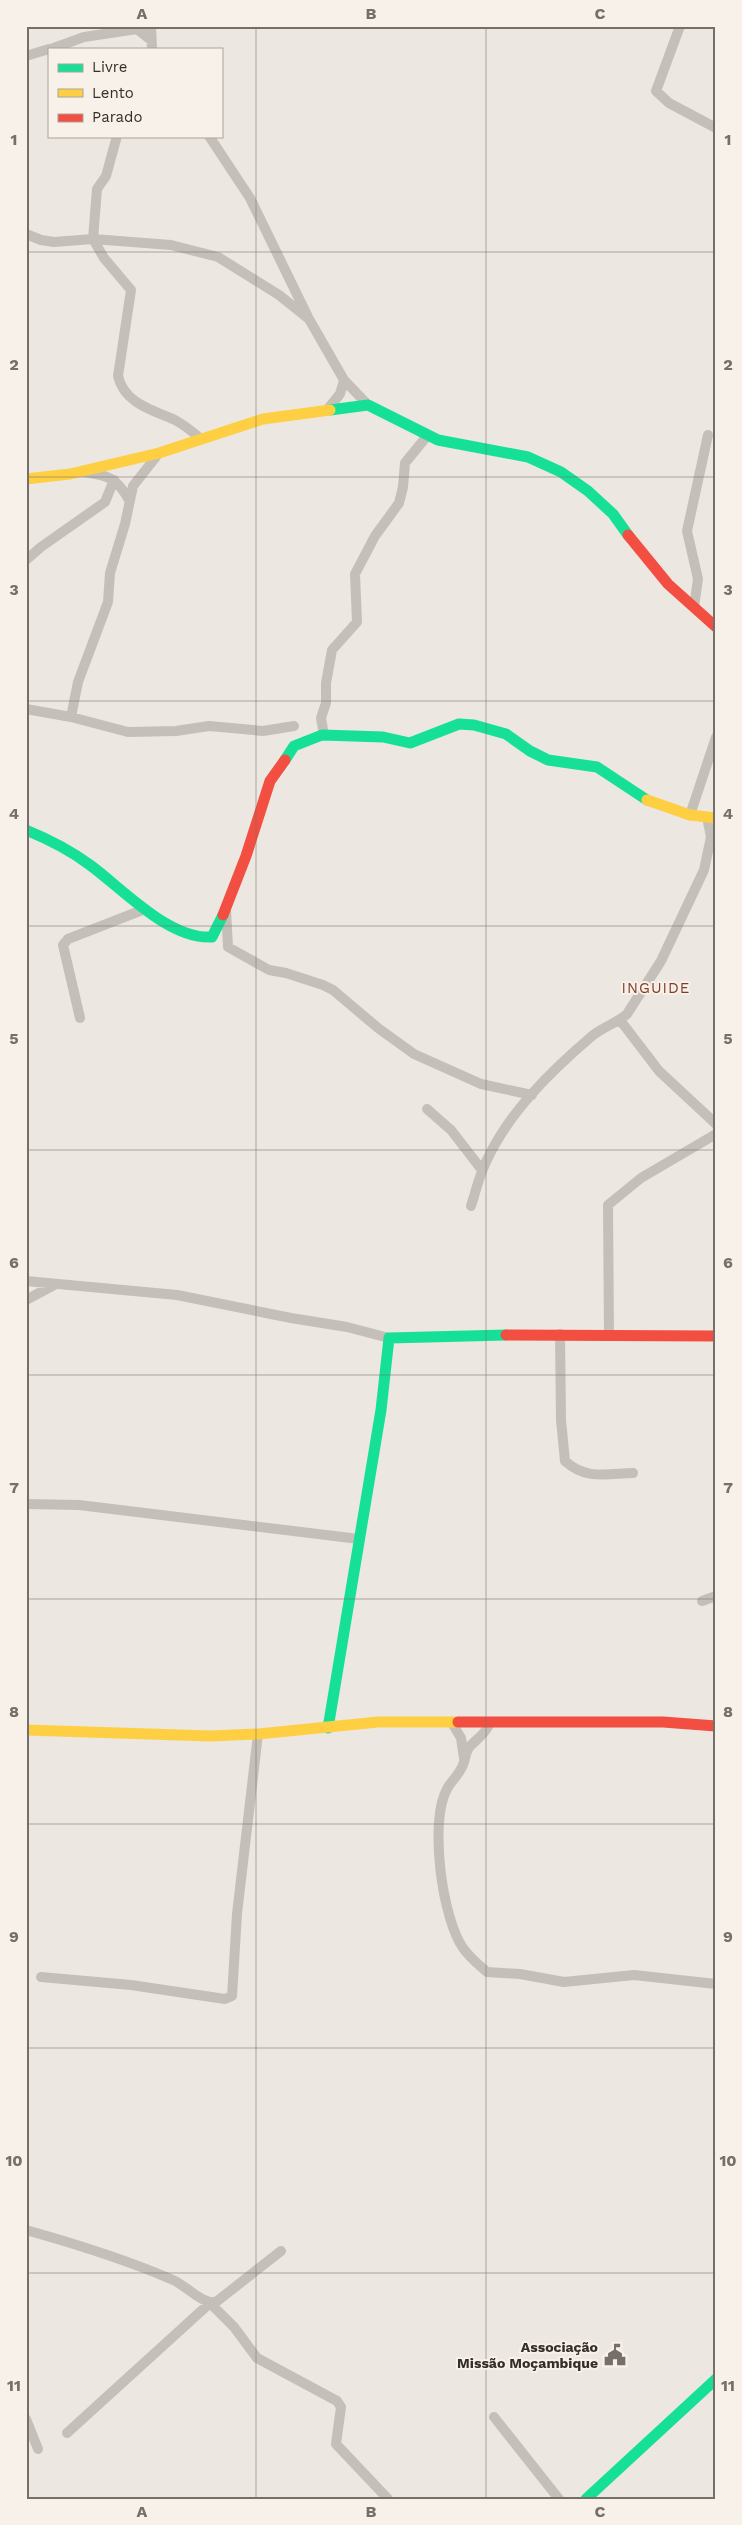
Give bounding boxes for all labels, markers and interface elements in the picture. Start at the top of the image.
text: A [137,4,148,23]
text: B [366,4,377,23]
text: C [595,4,606,23]
legend [48,48,222,138]
text: Livre [92,58,127,76]
text: Lento [92,84,134,102]
text: Parado [92,108,142,126]
text: 1 [11,130,17,149]
text: 1 [725,130,731,149]
text: 2 [9,355,19,374]
text: 2 [723,355,733,374]
text: 3 [9,580,19,599]
text: 3 [723,580,733,599]
text: 4 [9,804,19,823]
text: 4 [723,804,733,823]
district label: INGUIDE [622,979,690,997]
text: 5 [9,1029,19,1048]
text: 5 [723,1029,733,1048]
text: 6 [9,1253,19,1272]
text: 6 [723,1253,733,1272]
text: 7 [9,1478,19,1497]
text: 7 [723,1478,733,1497]
text: 8 [9,1702,19,1721]
text: 8 [723,1702,733,1721]
text: 9 [9,1927,19,1946]
text: 9 [723,1927,733,1946]
text: 10 [5,2151,23,2170]
text: 10 [719,2151,737,2170]
place label: Associação Missão Moçambique [457,2339,598,2371]
public building icon: Associação Missão Moçambique [602,2342,628,2368]
text: 11 [7,2376,21,2395]
text: 11 [721,2376,735,2395]
text: A [137,2502,148,2521]
text: B [366,2502,377,2521]
text: C [595,2502,606,2521]

